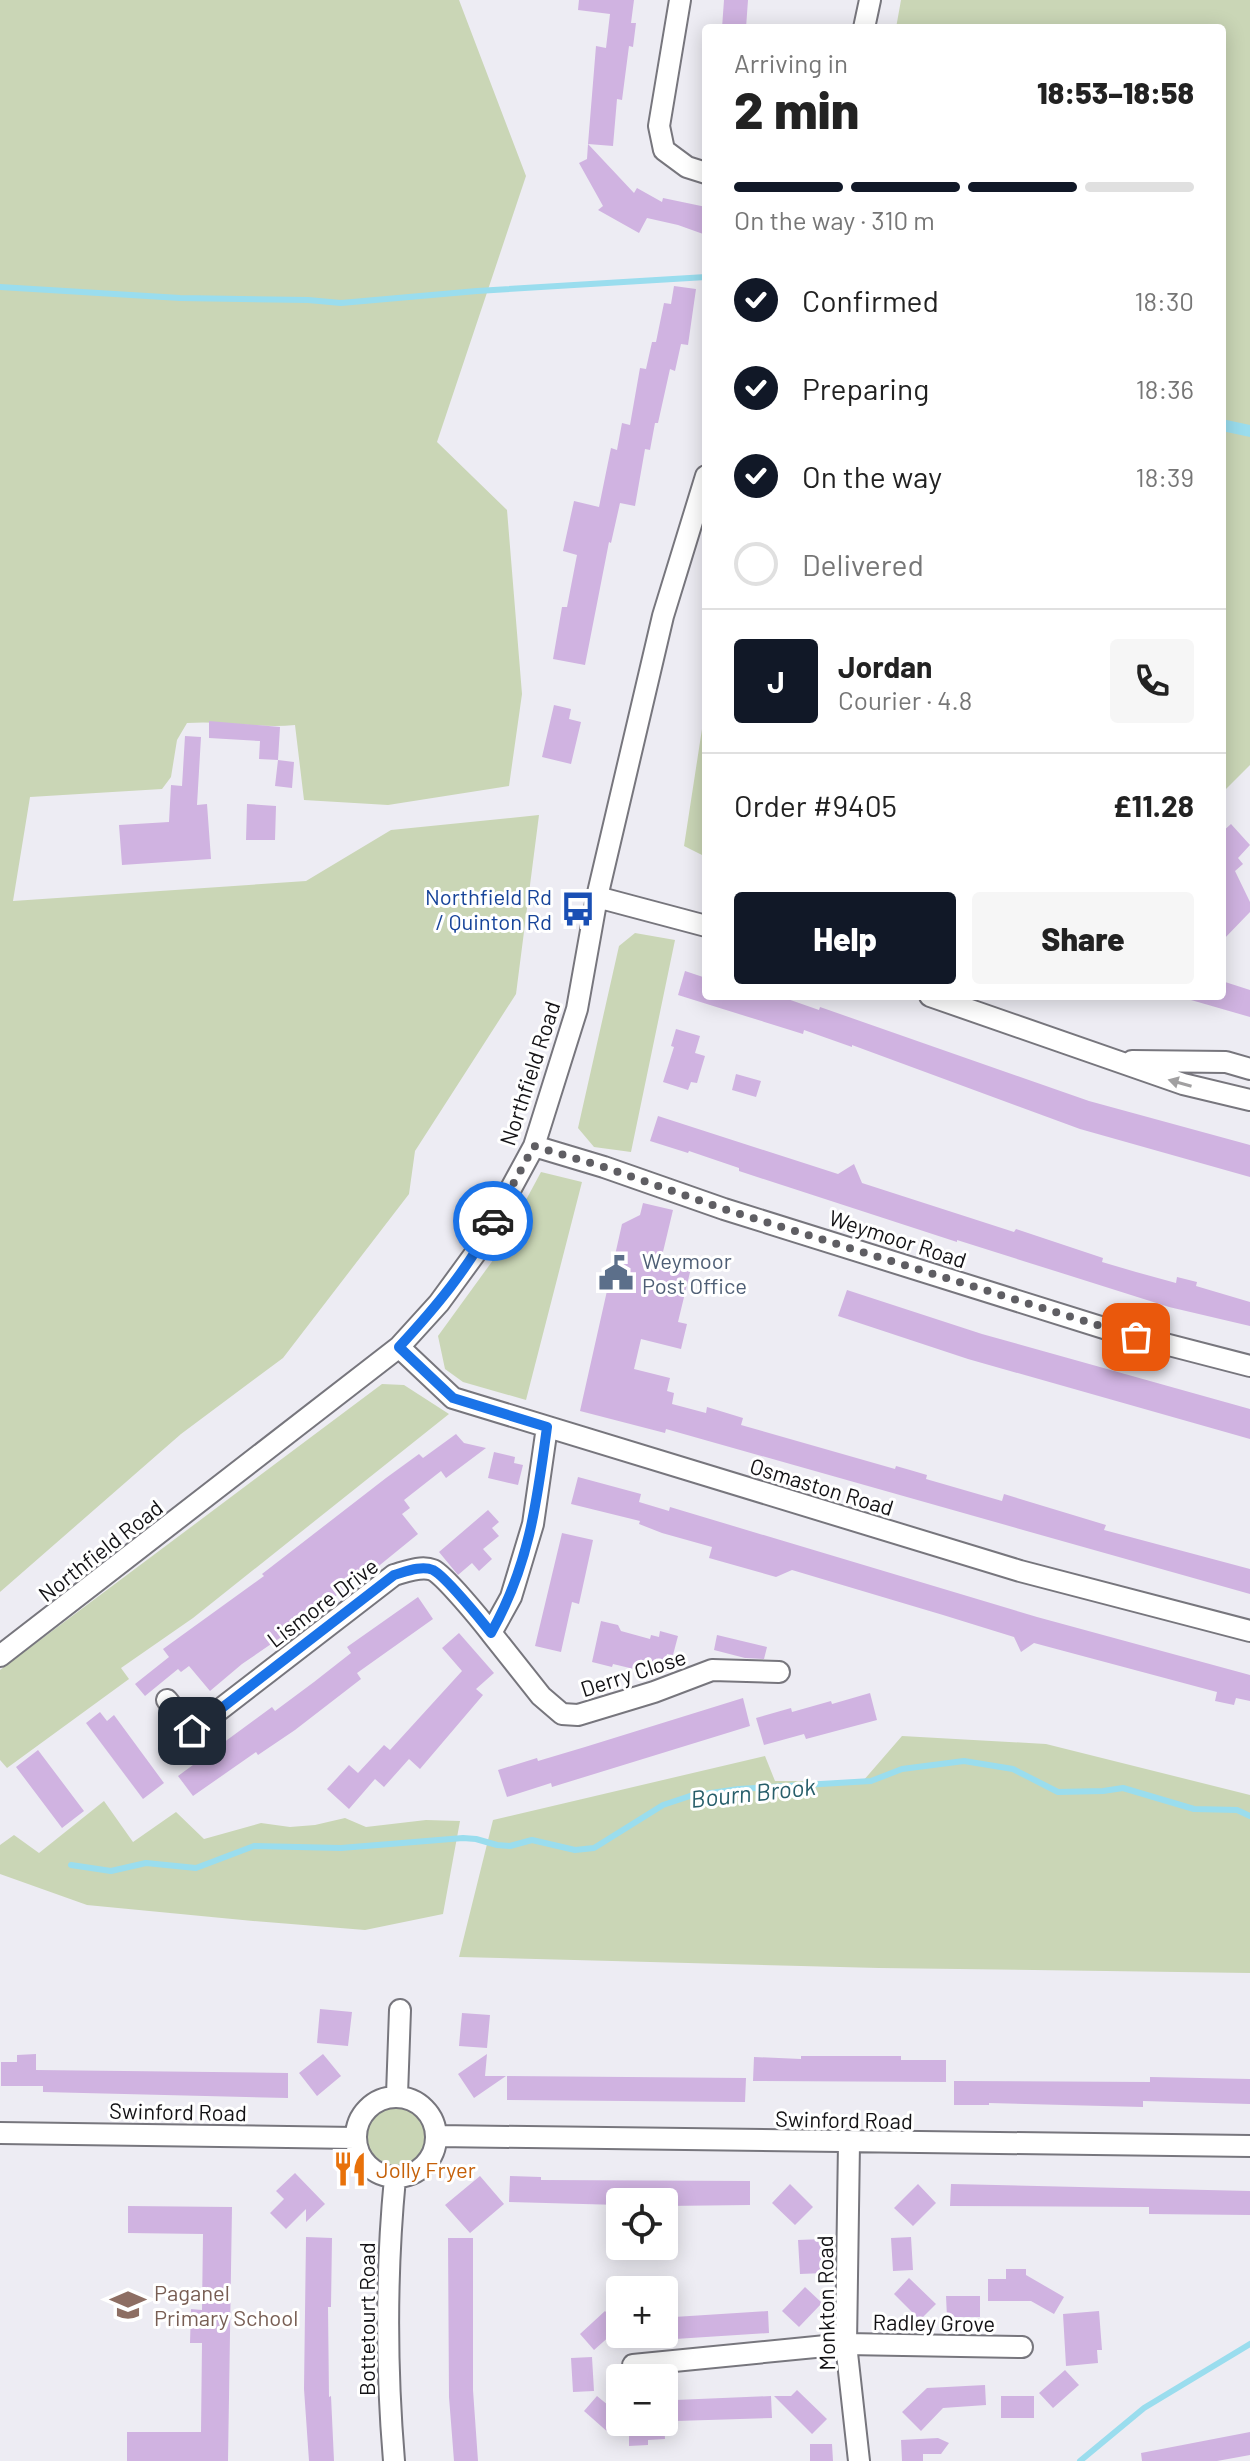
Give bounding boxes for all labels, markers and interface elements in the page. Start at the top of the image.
text: Arriving in [734,47,848,78]
text: 18:53–18:58 [1037,74,1194,110]
text: 2 min [734,77,859,139]
text: On the way · 310 m [734,204,935,235]
icon: check [734,278,778,322]
text: Confirmed [802,282,939,318]
text: 18:30 [1134,285,1194,316]
icon: check [734,366,778,410]
text: Preparing [802,370,929,406]
text: 18:36 [1136,373,1194,404]
icon: check [734,454,778,498]
text: On the way [802,458,942,494]
text: 18:39 [1136,461,1194,492]
text: Delivered [802,546,924,582]
button: phone [1110,639,1194,723]
text: Jordan [838,648,933,684]
text: J [767,663,785,699]
text: Courier · 4.8 [838,684,972,715]
text: Order #9405 [734,787,897,823]
text: £11.28 [1113,787,1194,823]
place label: Northfield Rd / Quinton Rd [425,883,552,934]
bus stop icon: Northfield Rd / Quinton Rd [559,890,597,928]
button: Help [734,892,956,984]
button: Share [972,892,1194,984]
street label: Northfield Road [493,997,565,1149]
one-way arrow [1168,1076,1192,1089]
courier [453,1181,533,1261]
icon: car [471,1199,515,1243]
street label: Weymoor Road [826,1204,970,1272]
place label: Weymoor Post Office [642,1247,747,1298]
public building icon: Weymoor Post Office [597,1254,635,1292]
pin [1102,1303,1170,1371]
icon: bag [1114,1315,1158,1359]
street label: Osmaston Road [747,1452,897,1520]
street label: Northfield Road [33,1493,167,1607]
street label: Lismore Drive [262,1552,382,1652]
street label: Derry Close [577,1643,689,1701]
pin [158,1697,226,1765]
icon: home [170,1709,214,1753]
water label: Bourn Brook [689,1771,817,1813]
street label: Swinford Road [109,2097,247,2125]
street label: Swinford Road [775,2105,913,2133]
restaurant icon: Jolly Fryer [331,2150,369,2188]
place label: Jolly Fryer [376,2156,476,2182]
map controls [606,2188,678,2436]
button: locate [606,2188,678,2260]
street label: Monkton Road [811,2235,839,2371]
street label: Bottetourt Road [353,2242,379,2396]
button: + [606,2276,678,2348]
place label: Paganel Primary School [154,2279,298,2330]
school or university icon: Paganel Primary School [109,2286,147,2324]
street label: Radley Grove [873,2308,995,2336]
button: − [606,2364,678,2436]

